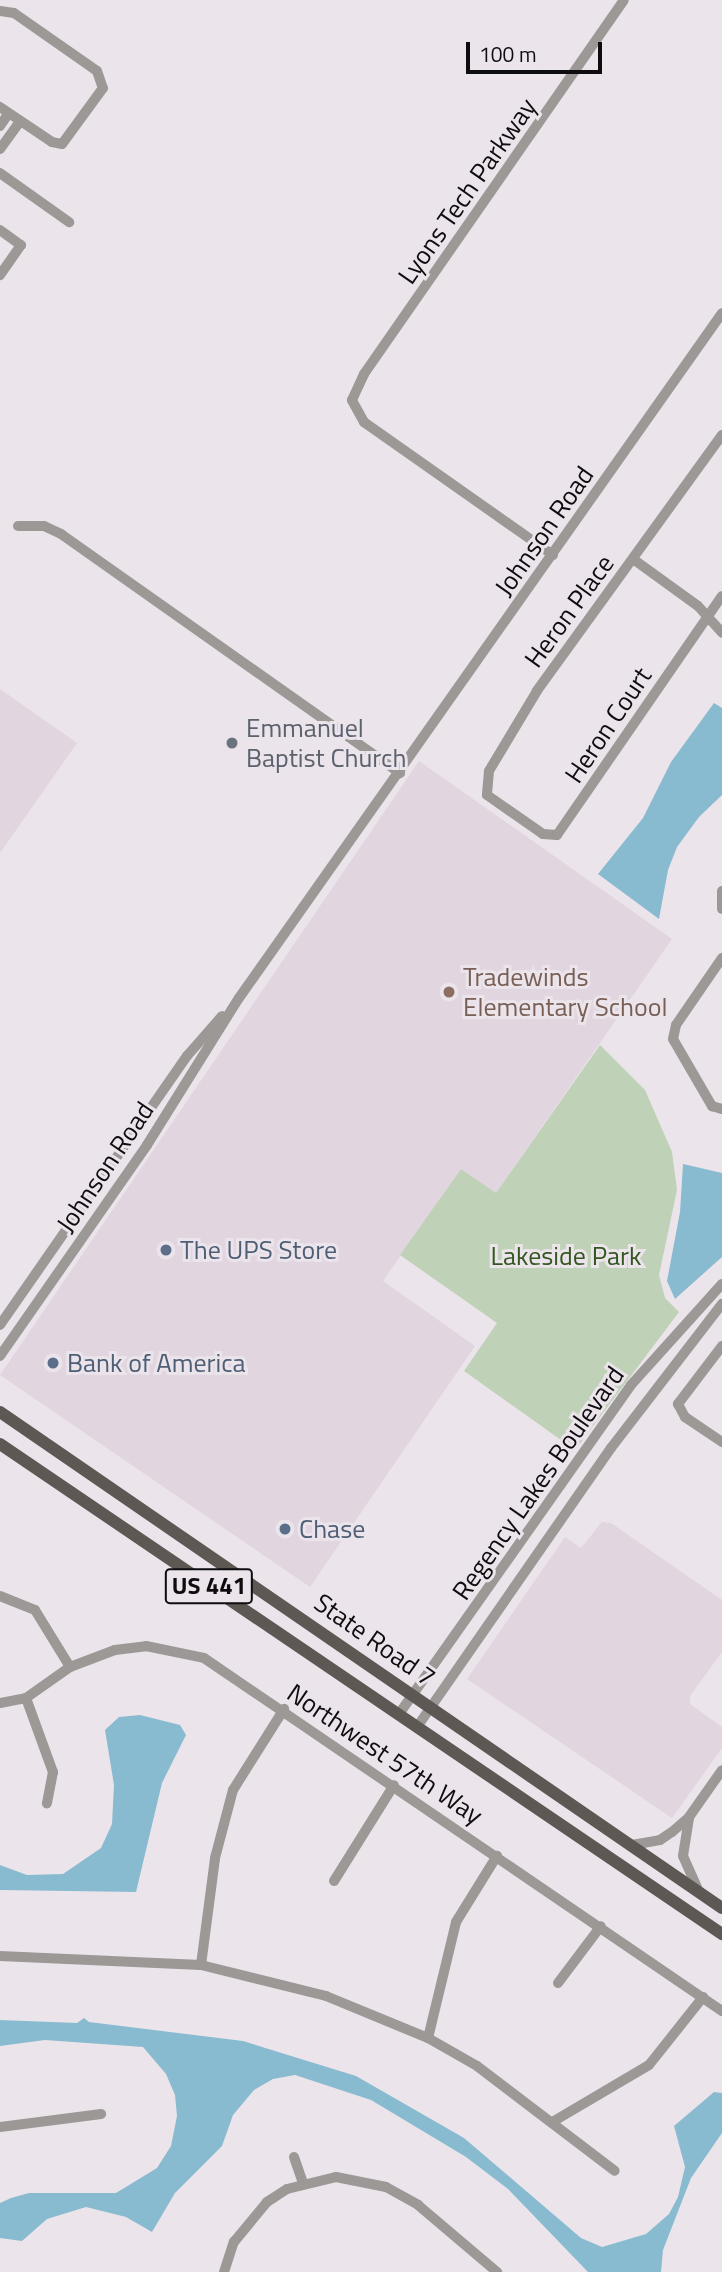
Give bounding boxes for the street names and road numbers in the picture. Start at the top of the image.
street label: Lyons Tech Parkway [391,92,543,290]
street label: Johnson Road [488,460,600,602]
street label: Heron Place [518,549,620,673]
street label: Heron Court [558,661,658,789]
street label: Johnson Road [50,1096,160,1238]
street label: Regency Lakes Boulevard [446,1360,630,1606]
road number: US 441 [164,1566,255,1606]
street label: State Road 7 [308,1587,442,1693]
street label: Northwest 57th Way [281,1677,489,1831]

